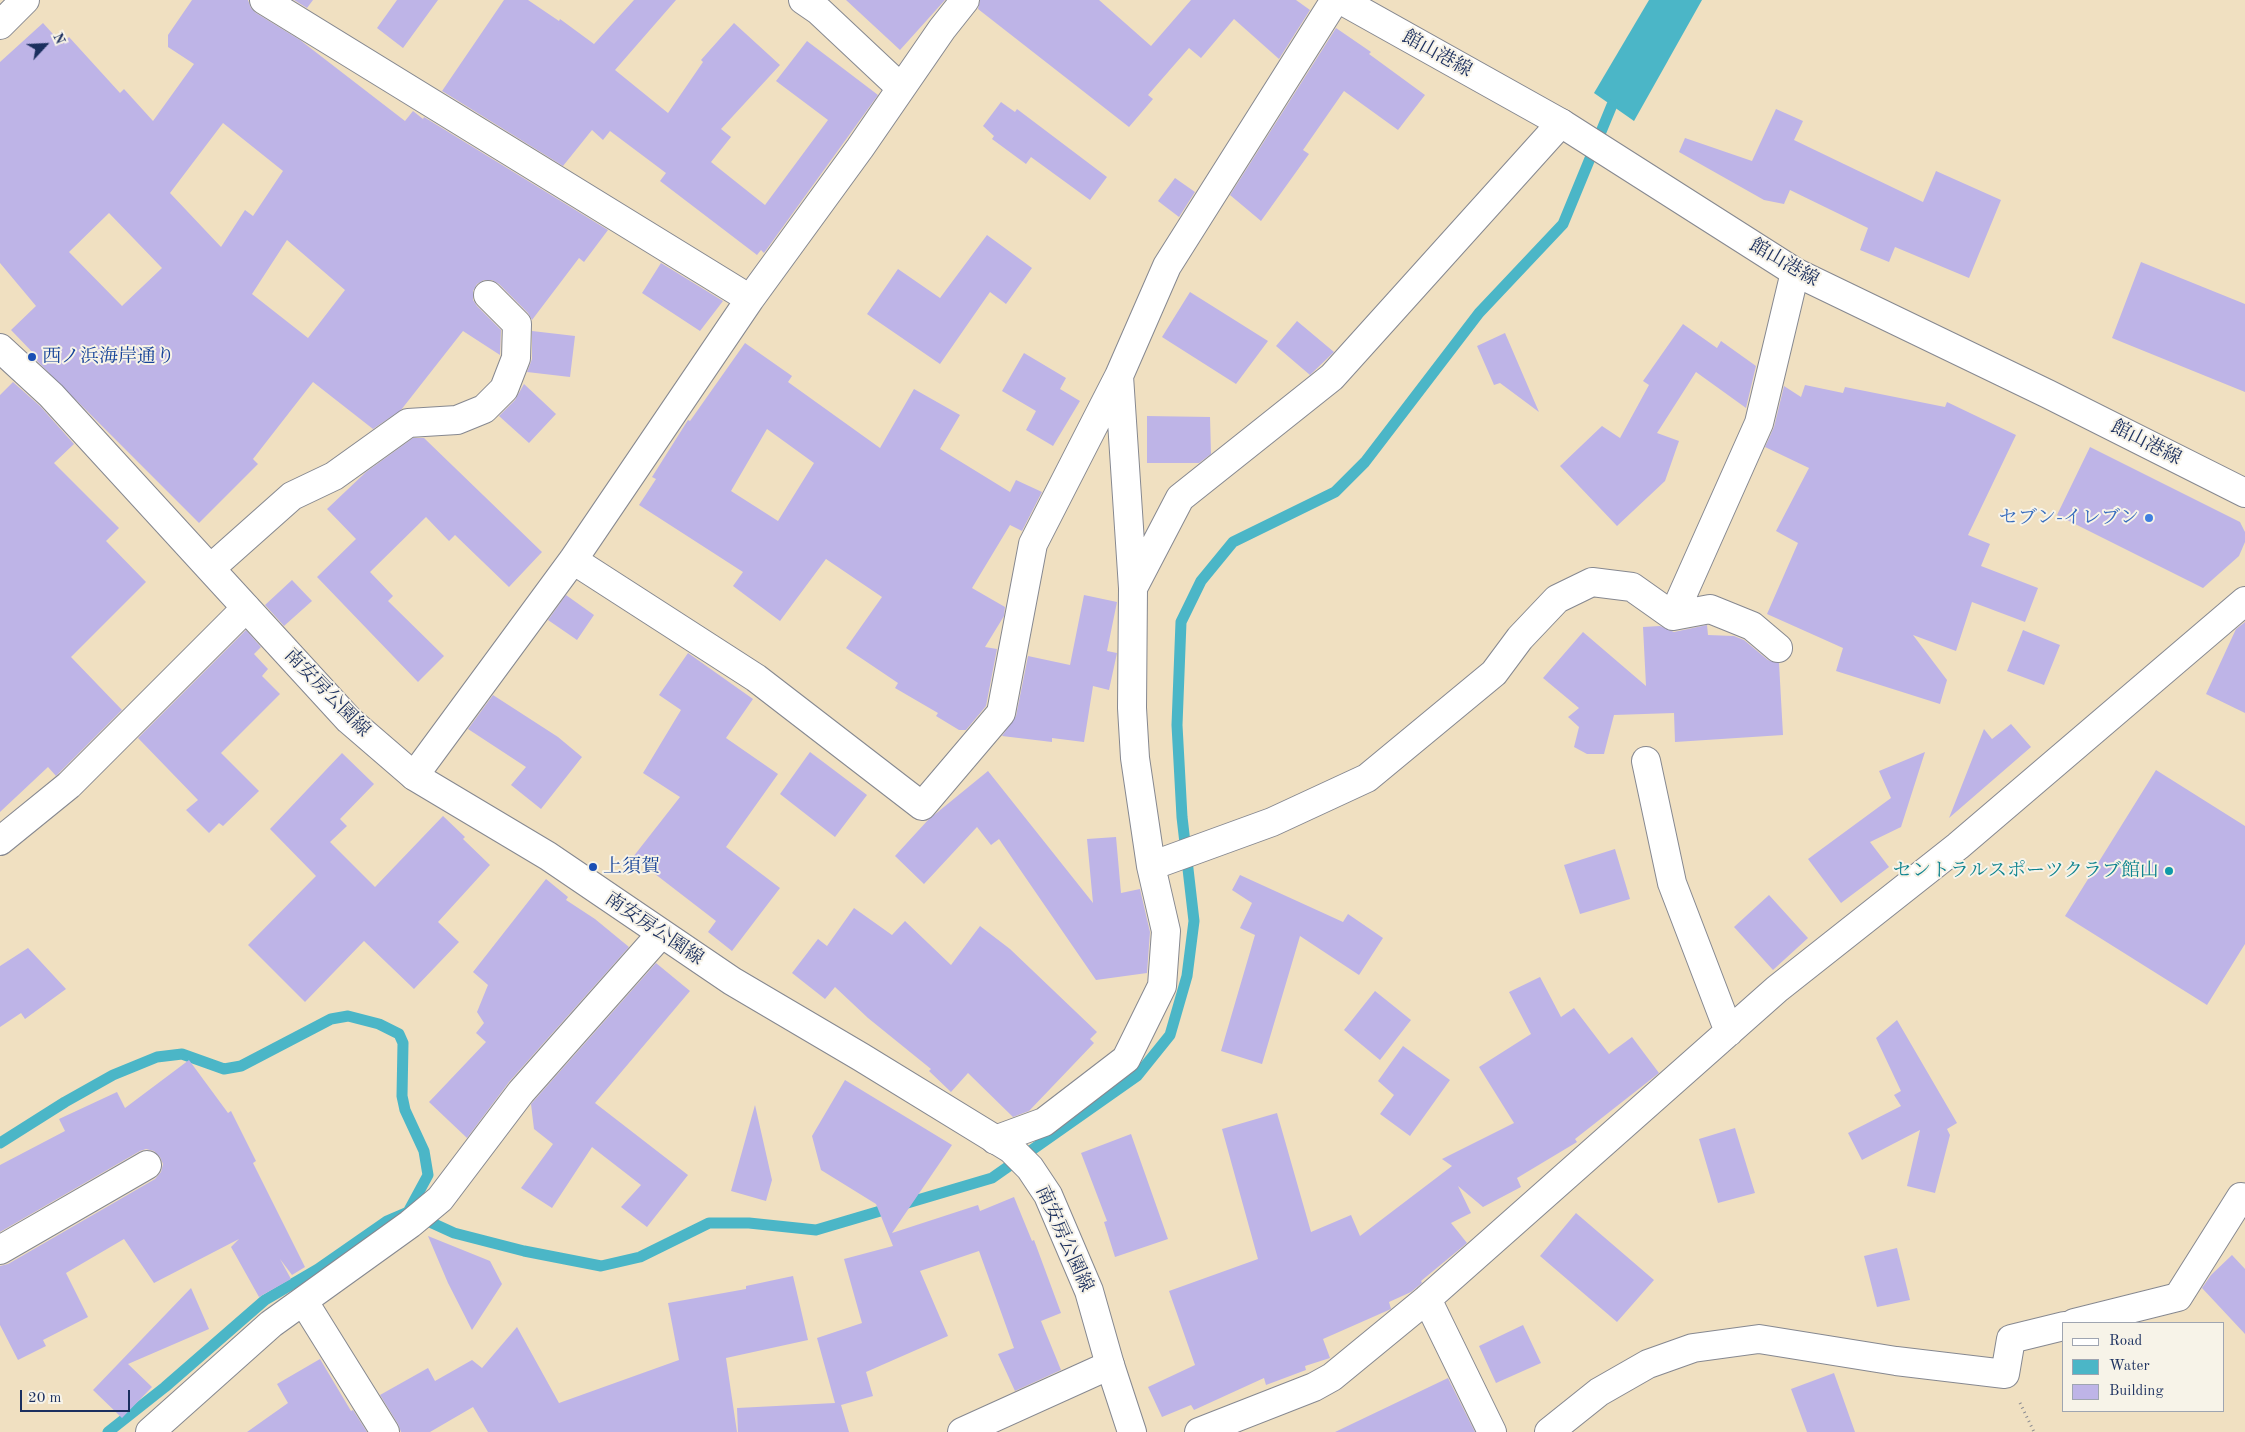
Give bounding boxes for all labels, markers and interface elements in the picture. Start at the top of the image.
north arrow [20,20,70,70]
street label: 館山港線 [1398,26,1476,82]
text: N [50,31,67,46]
street label: 館山港線 [1745,234,1823,292]
place label: 西ノ浜海岸通り [42,346,175,368]
marker: 西ノ浜海岸通り [26,351,38,363]
street label: 館山港線 [2107,416,2185,470]
place label: セブン-イレブン [1999,507,2139,529]
marker: セブン-イレブン [2143,512,2155,524]
street label: 南安房公園線 [279,644,375,742]
place label: 上須賀 [603,856,660,878]
place label: セントラルスポーツクラブ館山 [1893,860,2159,882]
marker: 上須賀 [587,861,599,873]
marker: セントラルスポーツクラブ館山 [2163,865,2175,877]
street label: 南安房公園線 [600,888,708,970]
street label: 南安房公園線 [1030,1182,1098,1296]
legend [2062,1322,2225,1412]
text: Road [2109,1334,2142,1349]
text: Water [2109,1359,2150,1374]
scale bar [22,1380,132,1412]
text: Building [2109,1384,2164,1399]
text: 20 m [28,1391,62,1406]

